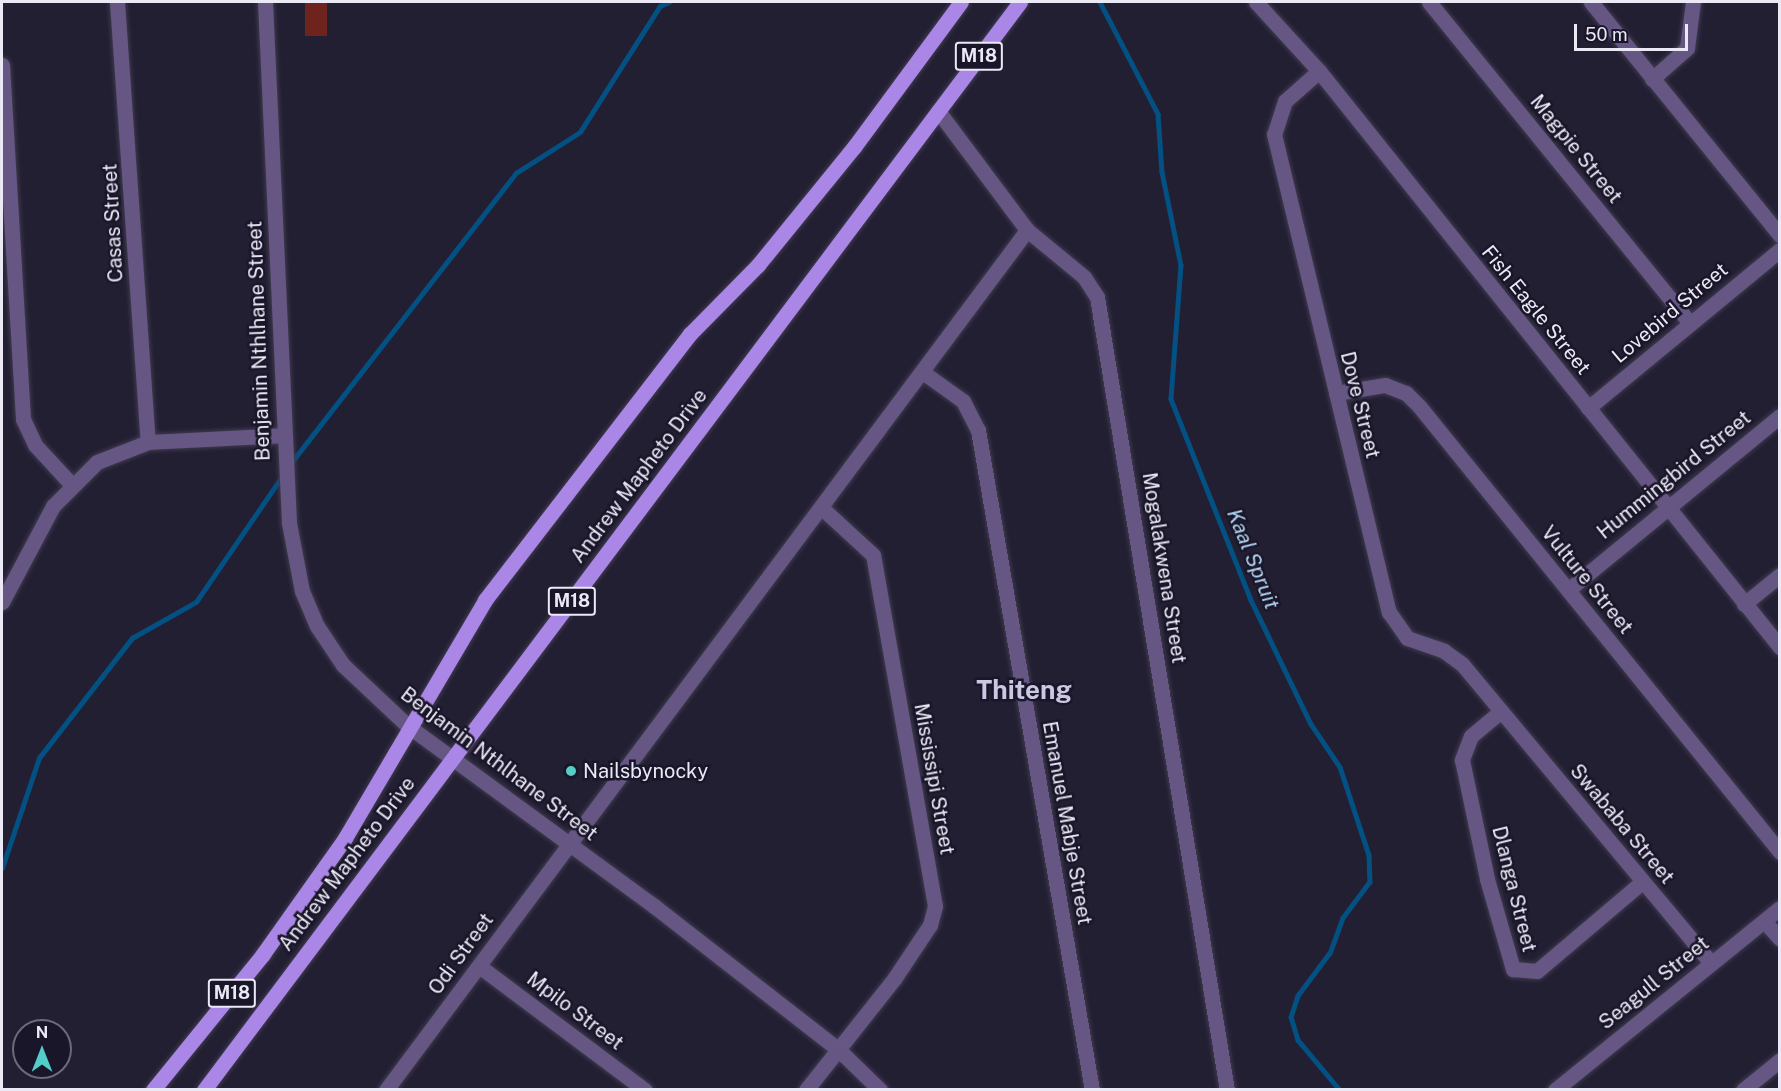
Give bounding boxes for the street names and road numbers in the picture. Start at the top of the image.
road number: M18 [954,41,1004,71]
street label: Magpie Street [1525,90,1627,208]
street label: Casas Street [98,163,128,283]
street label: Benjamin Nthlhane Street [243,220,275,462]
street label: Fish Eagle Street [1477,241,1595,379]
street label: Lovebird Street [1607,258,1733,368]
street label: Dove Street [1335,349,1385,461]
street label: Andrew Mapheto Drive [566,384,712,568]
street label: Hummingbird Street [1592,406,1756,544]
street label: Mogalakwena Street [1137,471,1191,665]
street label: Vulture Street [1536,521,1638,639]
road number: M18 [546,586,598,616]
street label: Benjamin Nthlhane Street [396,682,602,846]
street label: Mississipi Street [909,701,959,857]
street label: Emanuel Mabje Street [1037,719,1097,927]
street label: Swababa Street [1565,759,1679,889]
street label: Andrew Mapheto Drive [274,772,420,956]
street label: Dlanga Street [1487,824,1541,954]
street label: Odi Street [423,909,499,999]
street label: Seagull Street [1594,931,1714,1035]
street label: Mpilo Street [522,967,628,1055]
road number: M18 [206,978,258,1008]

